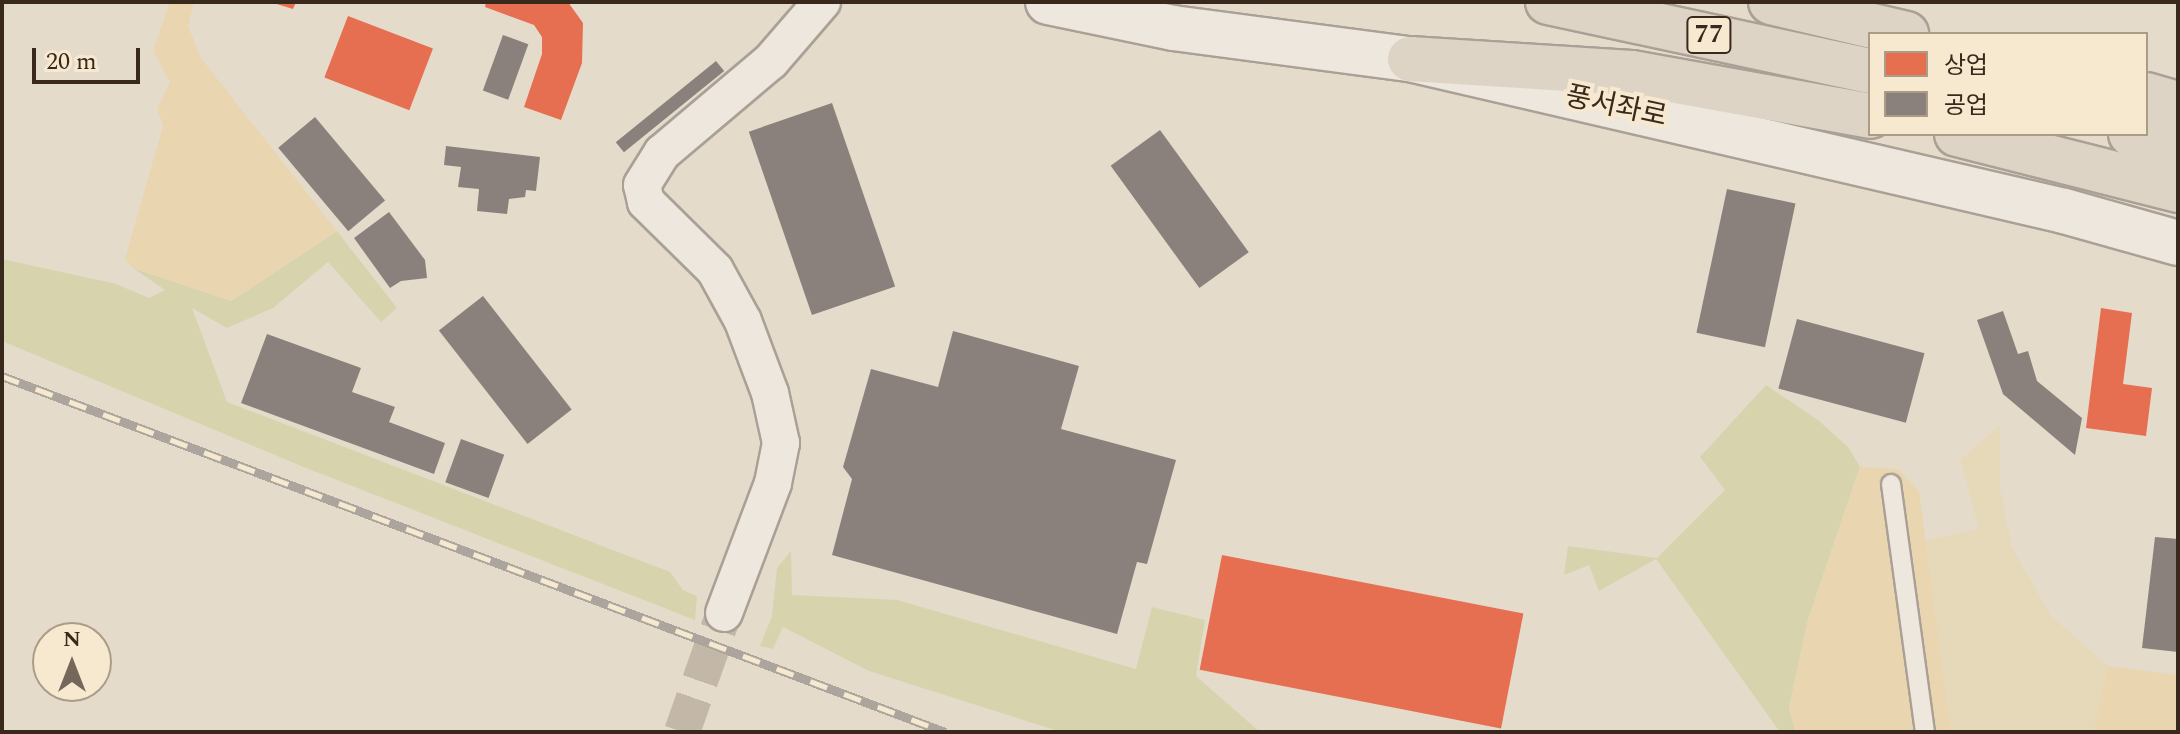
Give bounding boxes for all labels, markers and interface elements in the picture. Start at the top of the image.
road number: 77 [1685,13,1733,57]
scale bar [36,32,144,82]
legend [1868,32,2148,136]
text: 20 m [46,44,97,80]
text: 상업 [1944,48,1988,84]
street label: 풍서좌로 [1562,80,1670,134]
text: 공업 [1944,88,1988,124]
north arrow [32,622,112,702]
text: N [63,623,81,656]

